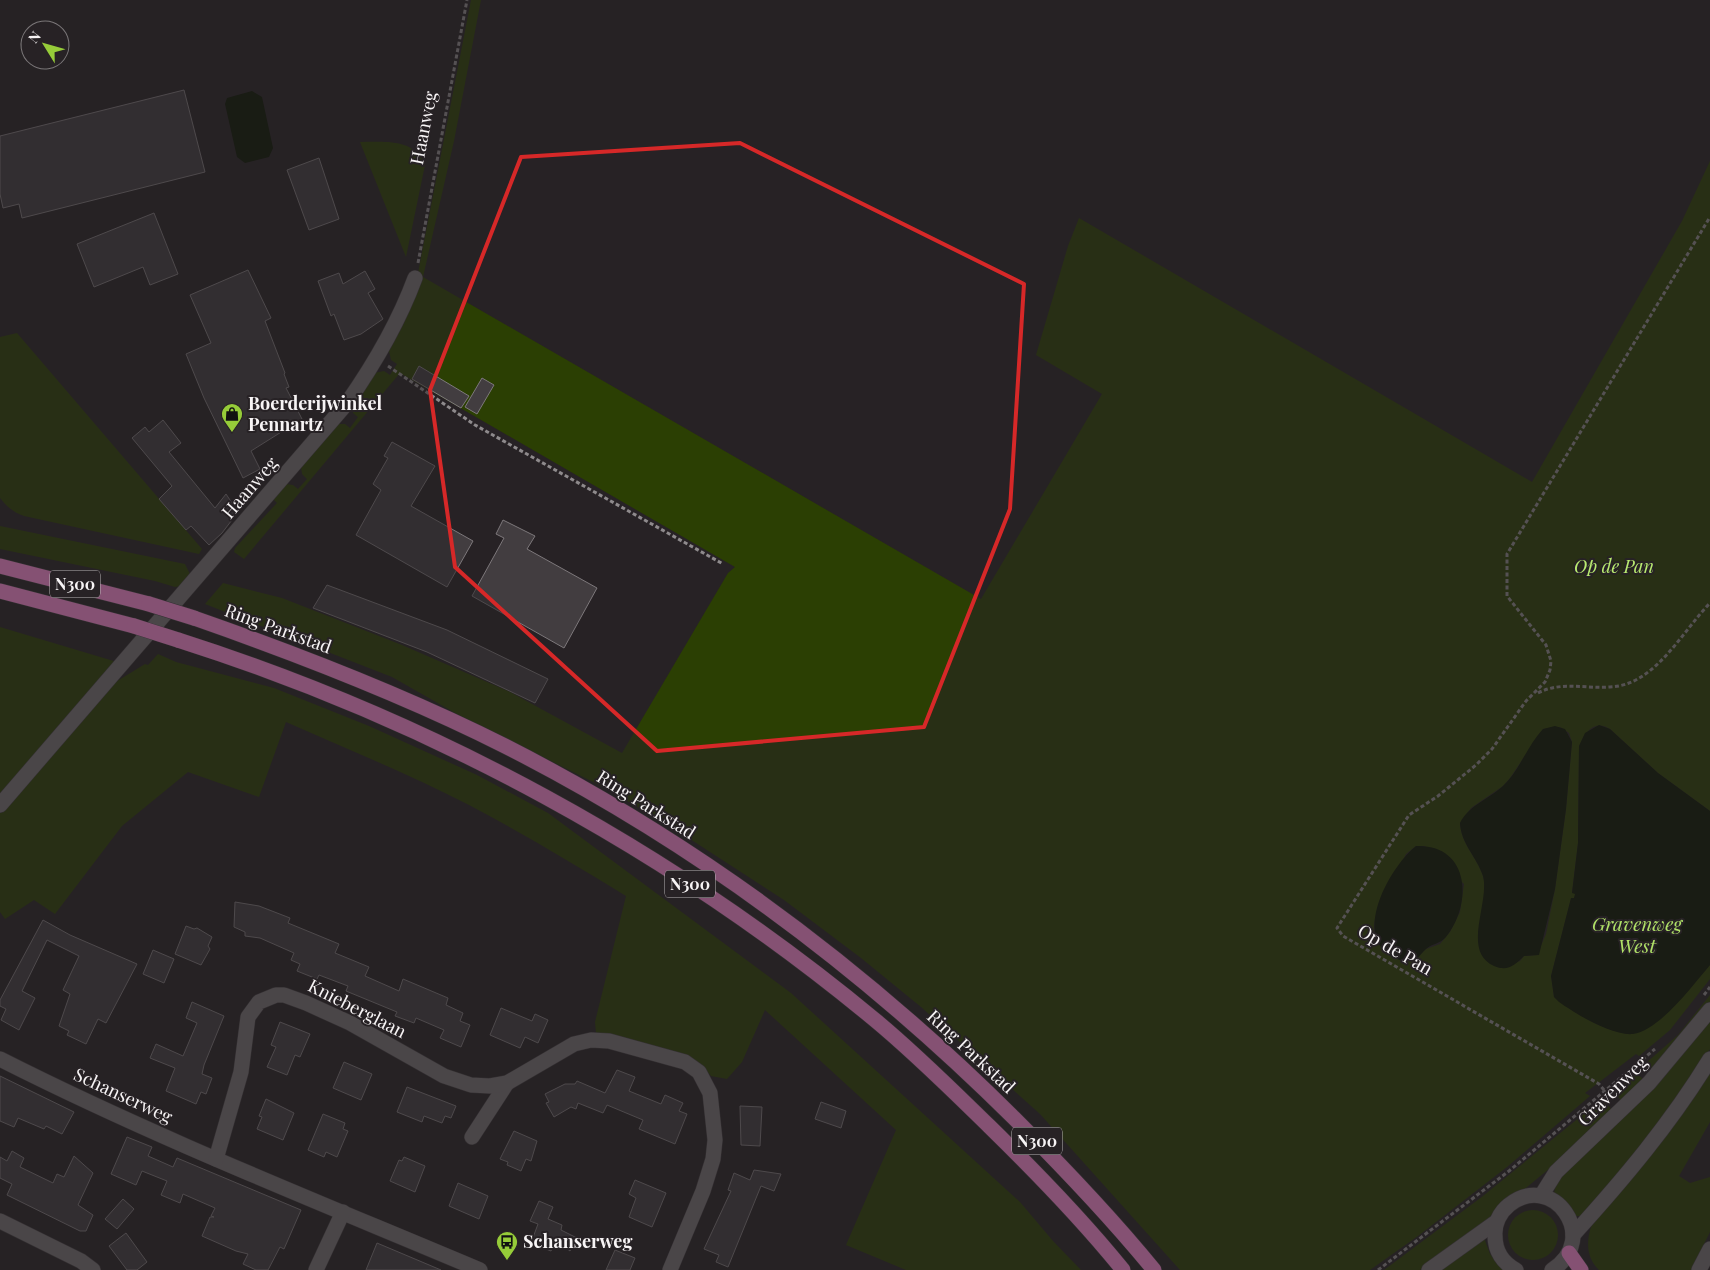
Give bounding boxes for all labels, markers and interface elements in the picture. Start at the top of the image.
north arrow [20,20,70,70]
text: N [24,27,45,47]
street label: Haanweg [404,89,442,167]
place label: Boerderijwinkel Pennartz [248,391,383,436]
shop icon: Boerderijwinkel Pennartz [220,402,244,433]
street label: Haanweg [216,451,283,523]
park label: Op de Pan [1574,554,1654,578]
road number: N300 [50,570,100,598]
street label: Ring Parkstad [221,598,336,659]
street label: Ring Parkstad [593,764,701,844]
road number: N300 [665,871,715,898]
water label: Gravenweg West [1592,910,1683,958]
street label: Op de Pan [1354,918,1437,980]
street label: Knieberglaan [304,973,411,1043]
street label: Ring Parkstad [922,1004,1021,1099]
street label: Gravenweg [1572,1050,1653,1131]
street label: Schanserweg [70,1062,177,1129]
road number: N300 [1012,1128,1062,1154]
place label: Schanserweg [523,1229,632,1253]
bus stop icon: Schanserweg [495,1230,519,1261]

